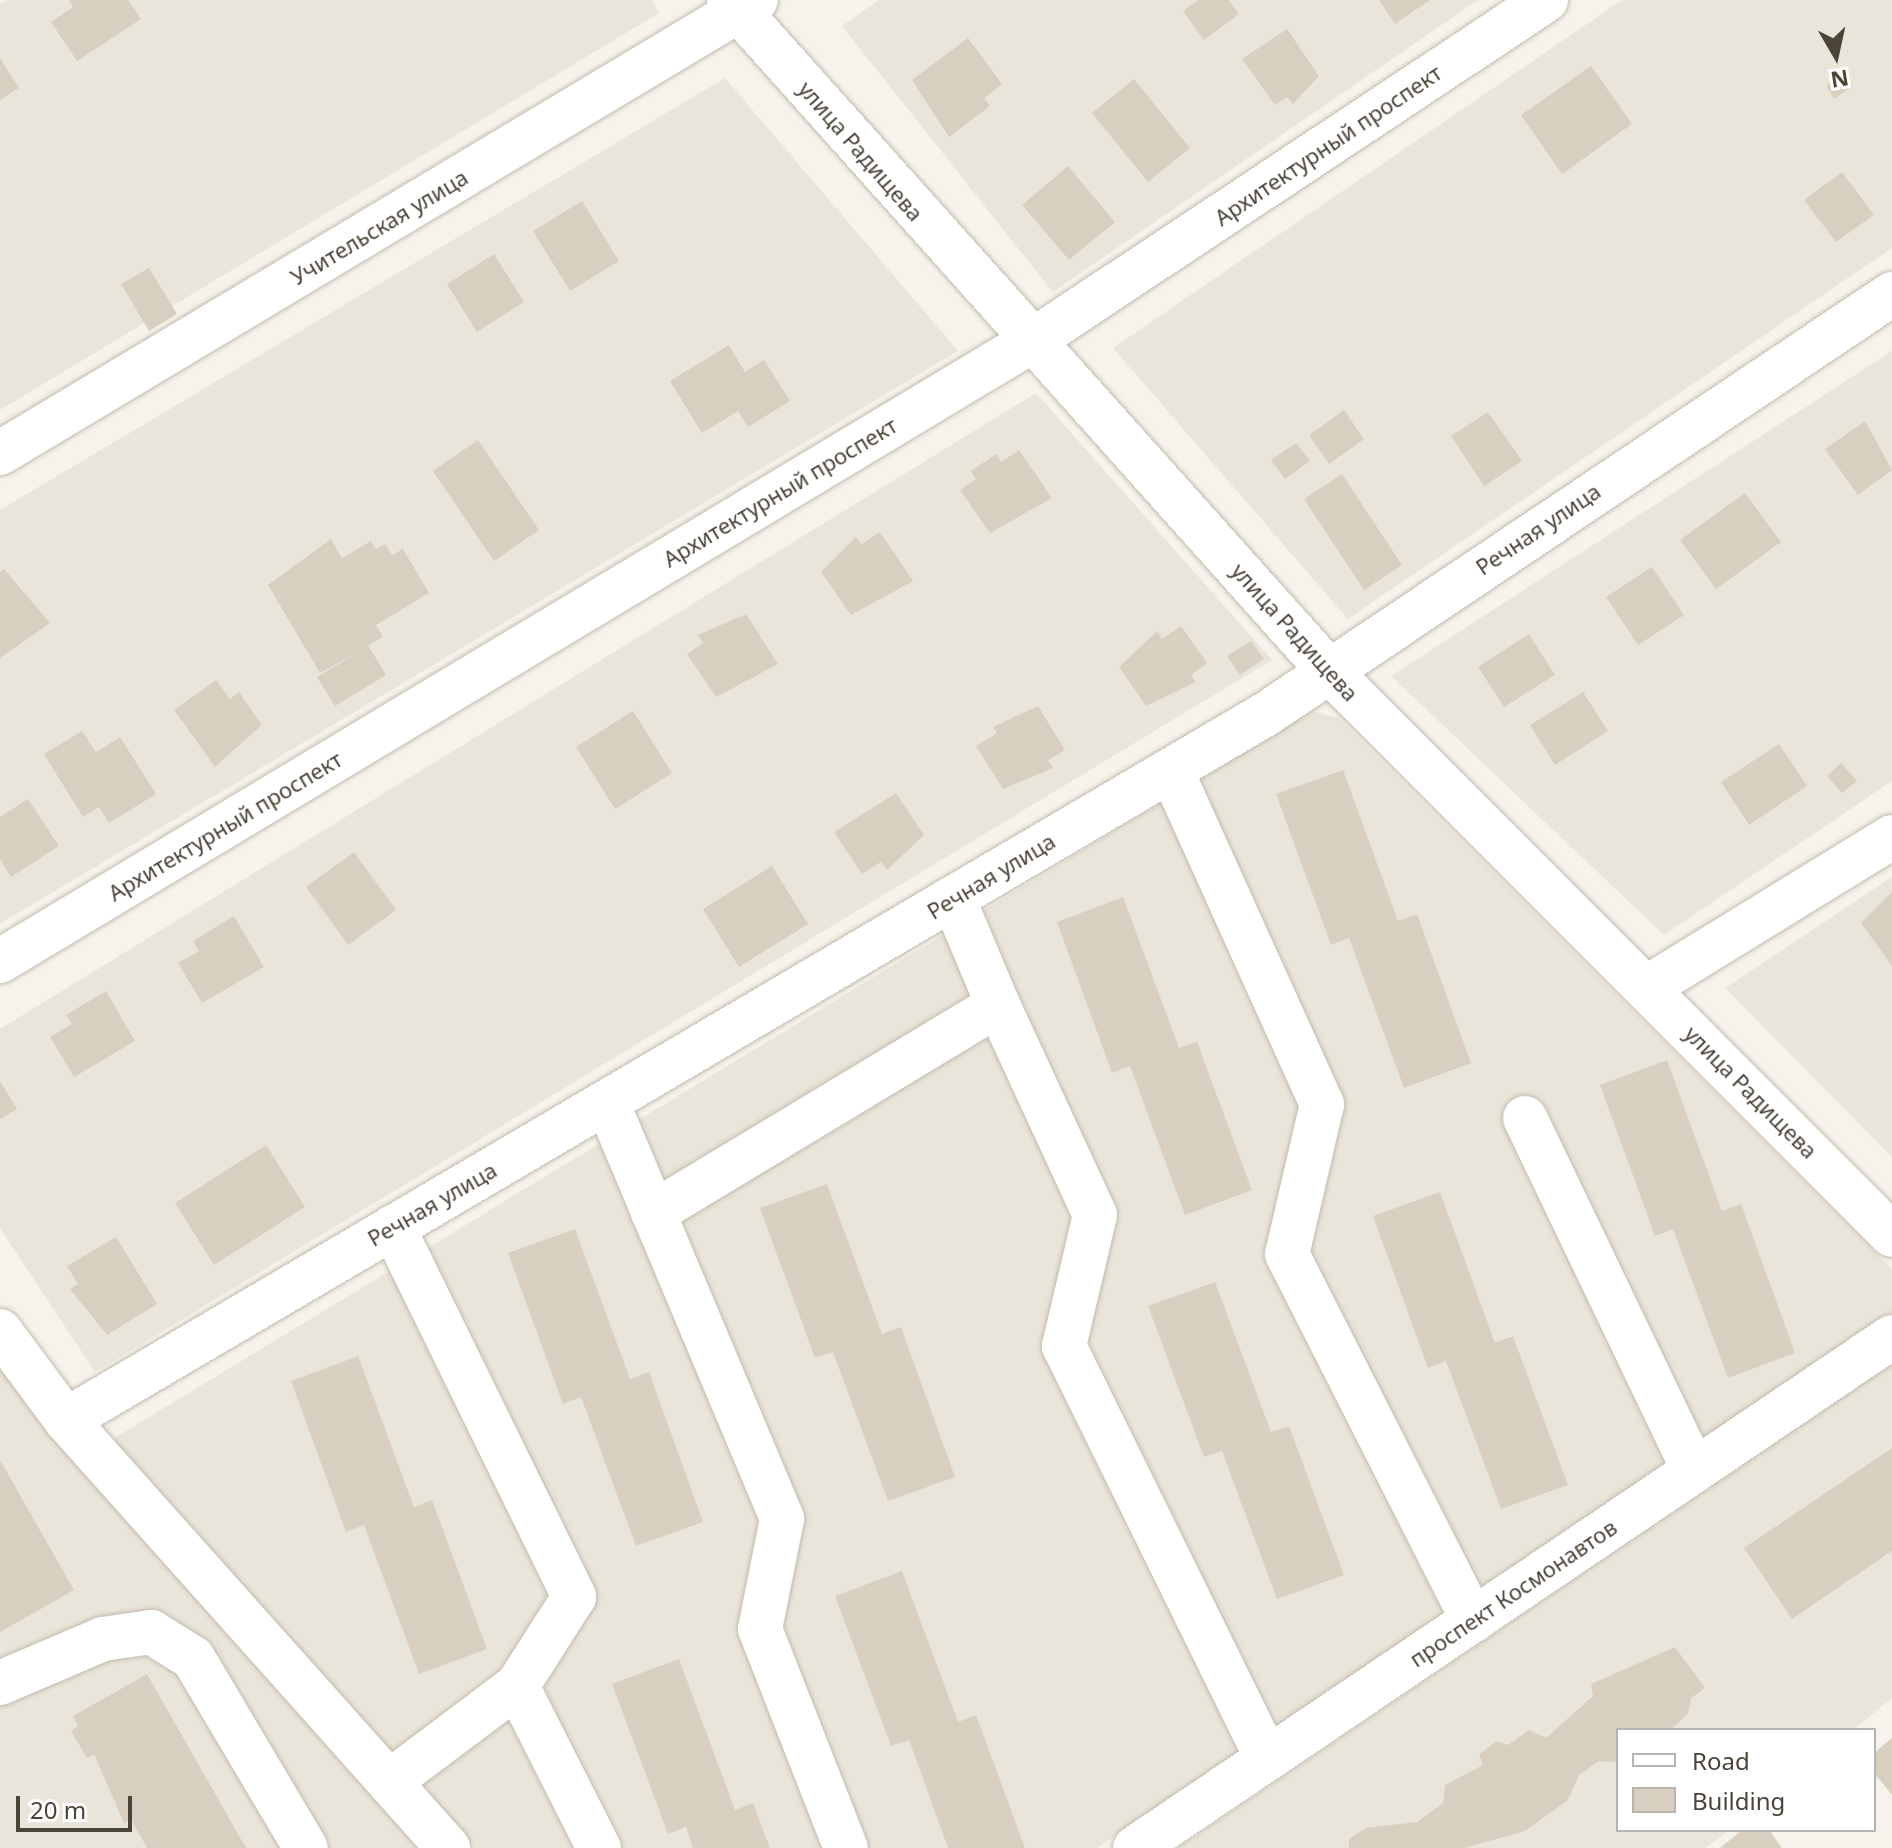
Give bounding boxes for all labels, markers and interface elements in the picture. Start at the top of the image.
north arrow [1796,16,1876,96]
street label: Архитектурный проспект [1209,59,1447,231]
text: N [1829,63,1851,96]
street label: улица Радищева [793,76,929,226]
street label: Учительская улица [286,164,472,290]
street label: Архитектурный проспект [658,412,902,572]
street label: Речная улица [1471,478,1605,580]
street label: улица Радищева [1226,558,1364,706]
street label: Архитектурный проспект [103,746,347,906]
street label: Речная улица [922,827,1060,925]
street label: улица Радищева [1679,1020,1823,1164]
street label: Речная улица [363,1156,501,1252]
street label: проспект Космонавтов [1404,1514,1622,1672]
legend [1616,1728,1876,1832]
text: Road [1692,1744,1750,1777]
scale bar [20,1780,136,1830]
text: Building [1692,1784,1785,1817]
text: 20 m [30,1793,86,1826]

